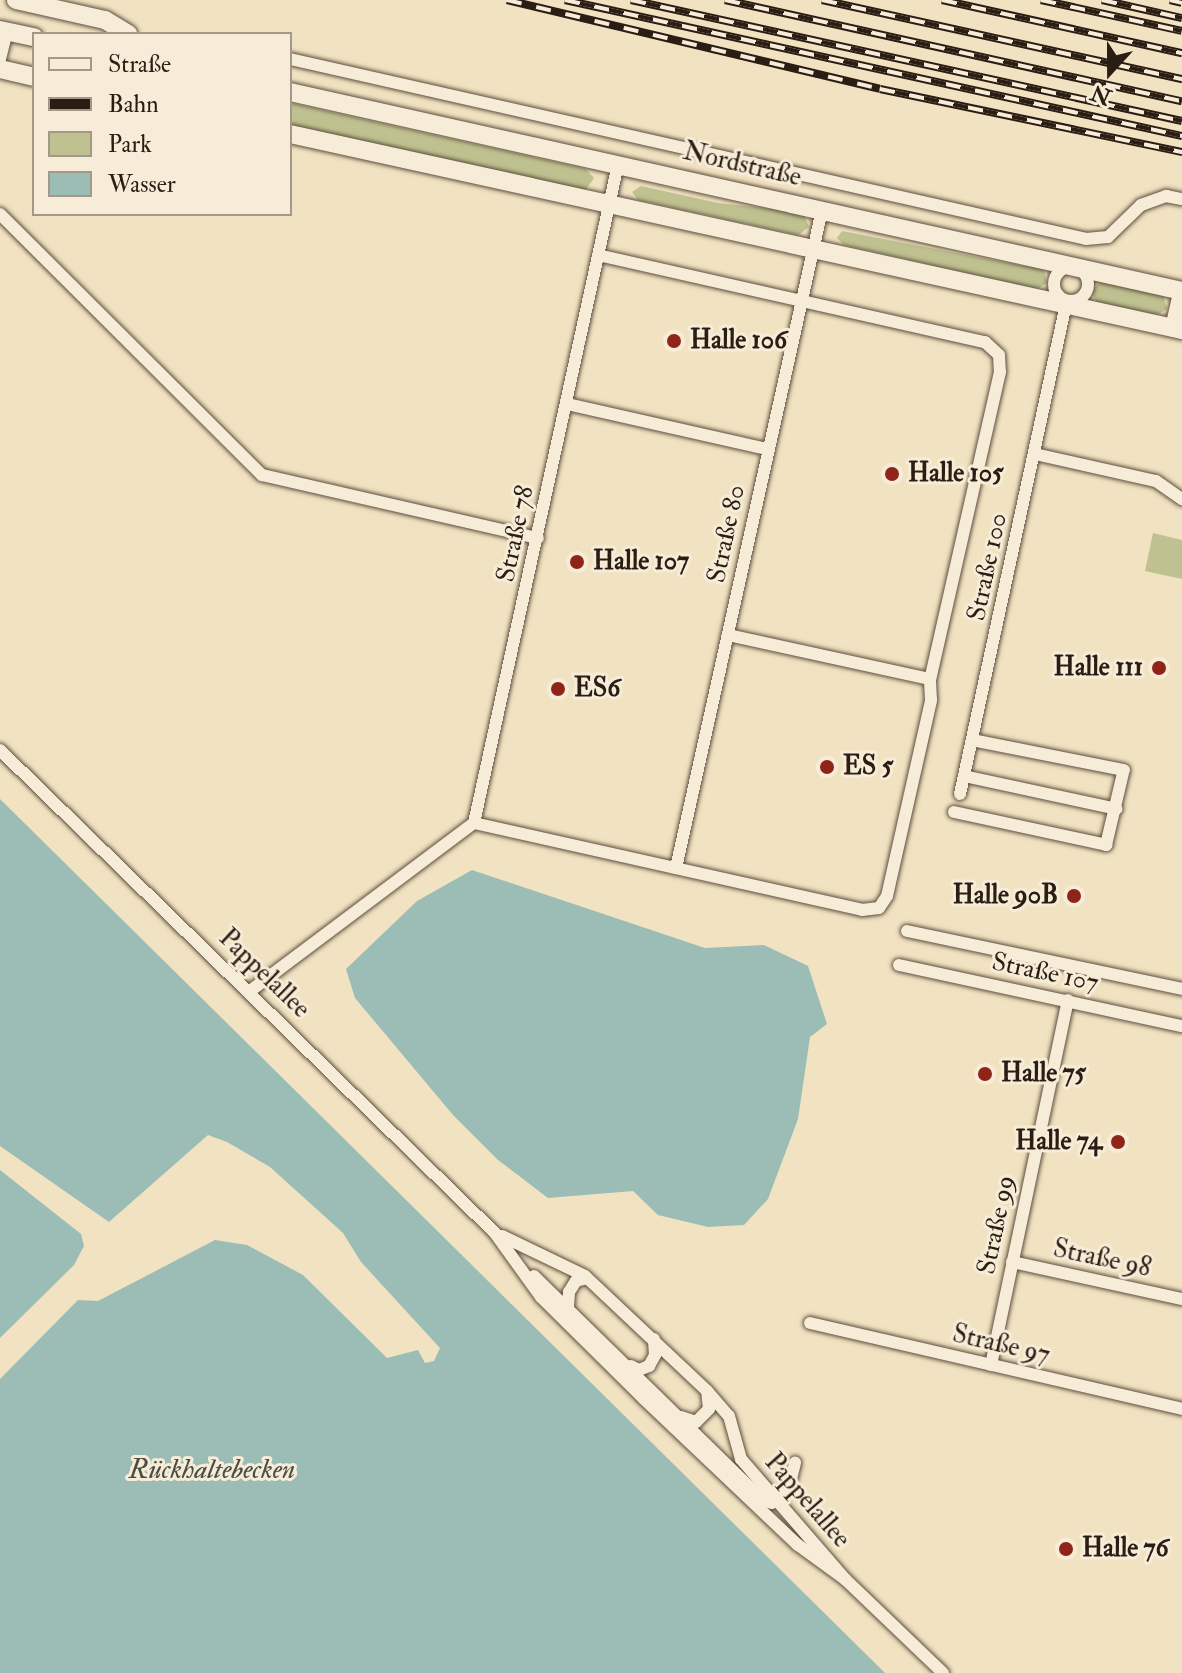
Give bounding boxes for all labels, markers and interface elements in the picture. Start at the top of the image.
legend [32,32,292,216]
north arrow [1070,32,1150,112]
text: Straße [108,49,171,80]
text: N [1087,78,1116,111]
text: Bahn [108,89,159,120]
text: Park [108,129,152,160]
street label: Nordstraße [680,136,804,194]
text: Wasser [108,169,176,200]
place label: Halle 106 [690,325,787,357]
marker: Halle 106 [665,332,683,350]
place label: Halle 105 [908,458,1003,490]
marker: Halle 105 [883,465,901,483]
street label: Straße 80 [701,482,753,586]
street label: Straße 78 [491,483,541,585]
street label: Straße 100 [961,510,1015,624]
place label: Halle 107 [593,546,689,578]
marker: Halle 107 [568,553,586,571]
place label: Halle 111 [1054,652,1143,684]
marker: Halle 111 [1150,659,1168,677]
place label: ES6 [574,673,620,705]
marker: ES6 [549,680,567,698]
place label: ES 5 [843,751,893,783]
marker: ES 5 [818,758,836,776]
place label: Halle 90B [953,880,1058,912]
marker: Halle 90B [1065,887,1083,905]
street label: Pappelallee [212,923,316,1025]
street label: Straße 107 [989,947,1101,999]
place label: Halle 75 [1001,1058,1086,1090]
marker: Halle 75 [976,1065,994,1083]
place label: Halle 74 [1015,1126,1102,1158]
marker: Halle 74 [1109,1133,1127,1151]
street label: Straße 99 [971,1173,1023,1277]
street label: Straße 98 [1050,1233,1154,1285]
street label: Straße 97 [949,1319,1053,1371]
street label: Pappelallee [758,1447,856,1555]
water label: Rückhaltebecken [129,1453,295,1487]
place label: Halle 76 [1082,1533,1169,1565]
marker: Halle 76 [1057,1540,1075,1558]

